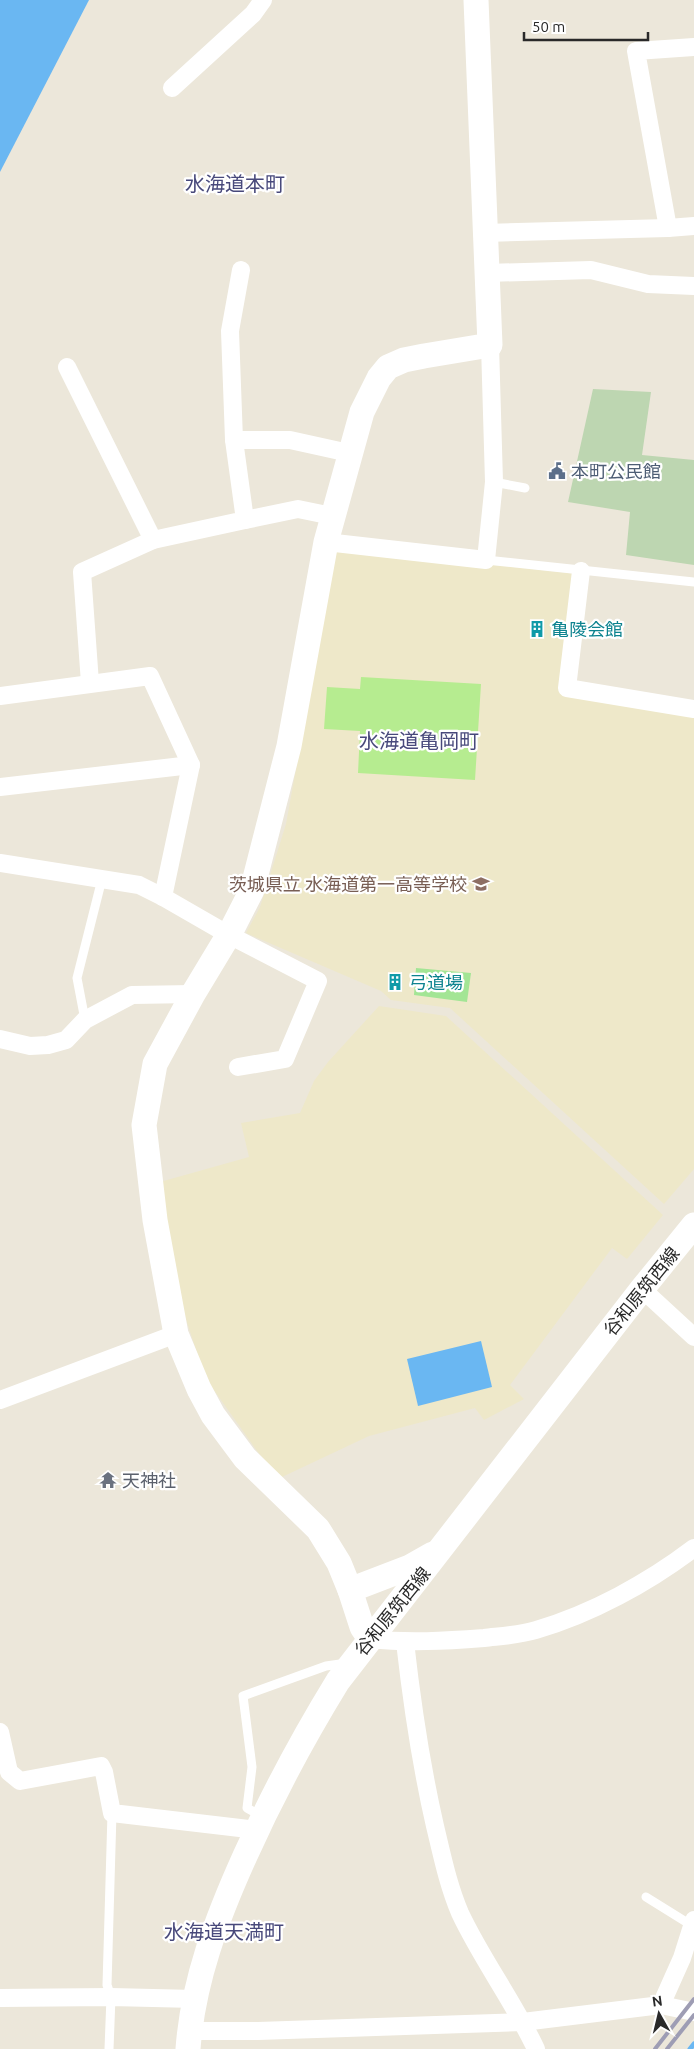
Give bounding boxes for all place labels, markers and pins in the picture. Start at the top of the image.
public building icon: 本町公民館 [547,461,567,481]
place label: 本町公民館 [571,461,661,481]
building icon: 亀陵会館 [527,619,547,639]
place label: 亀陵会館 [551,619,623,639]
place label: 茨城県立 水海道第一高等学校 [229,874,467,894]
school or university icon: 茨城県立 水海道第一高等学校 [471,874,491,894]
building icon: 弓道場 [385,972,405,992]
place label: 弓道場 [409,972,463,992]
temple icon: 天神社 [98,1470,118,1490]
place label: 天神社 [122,1470,176,1490]

